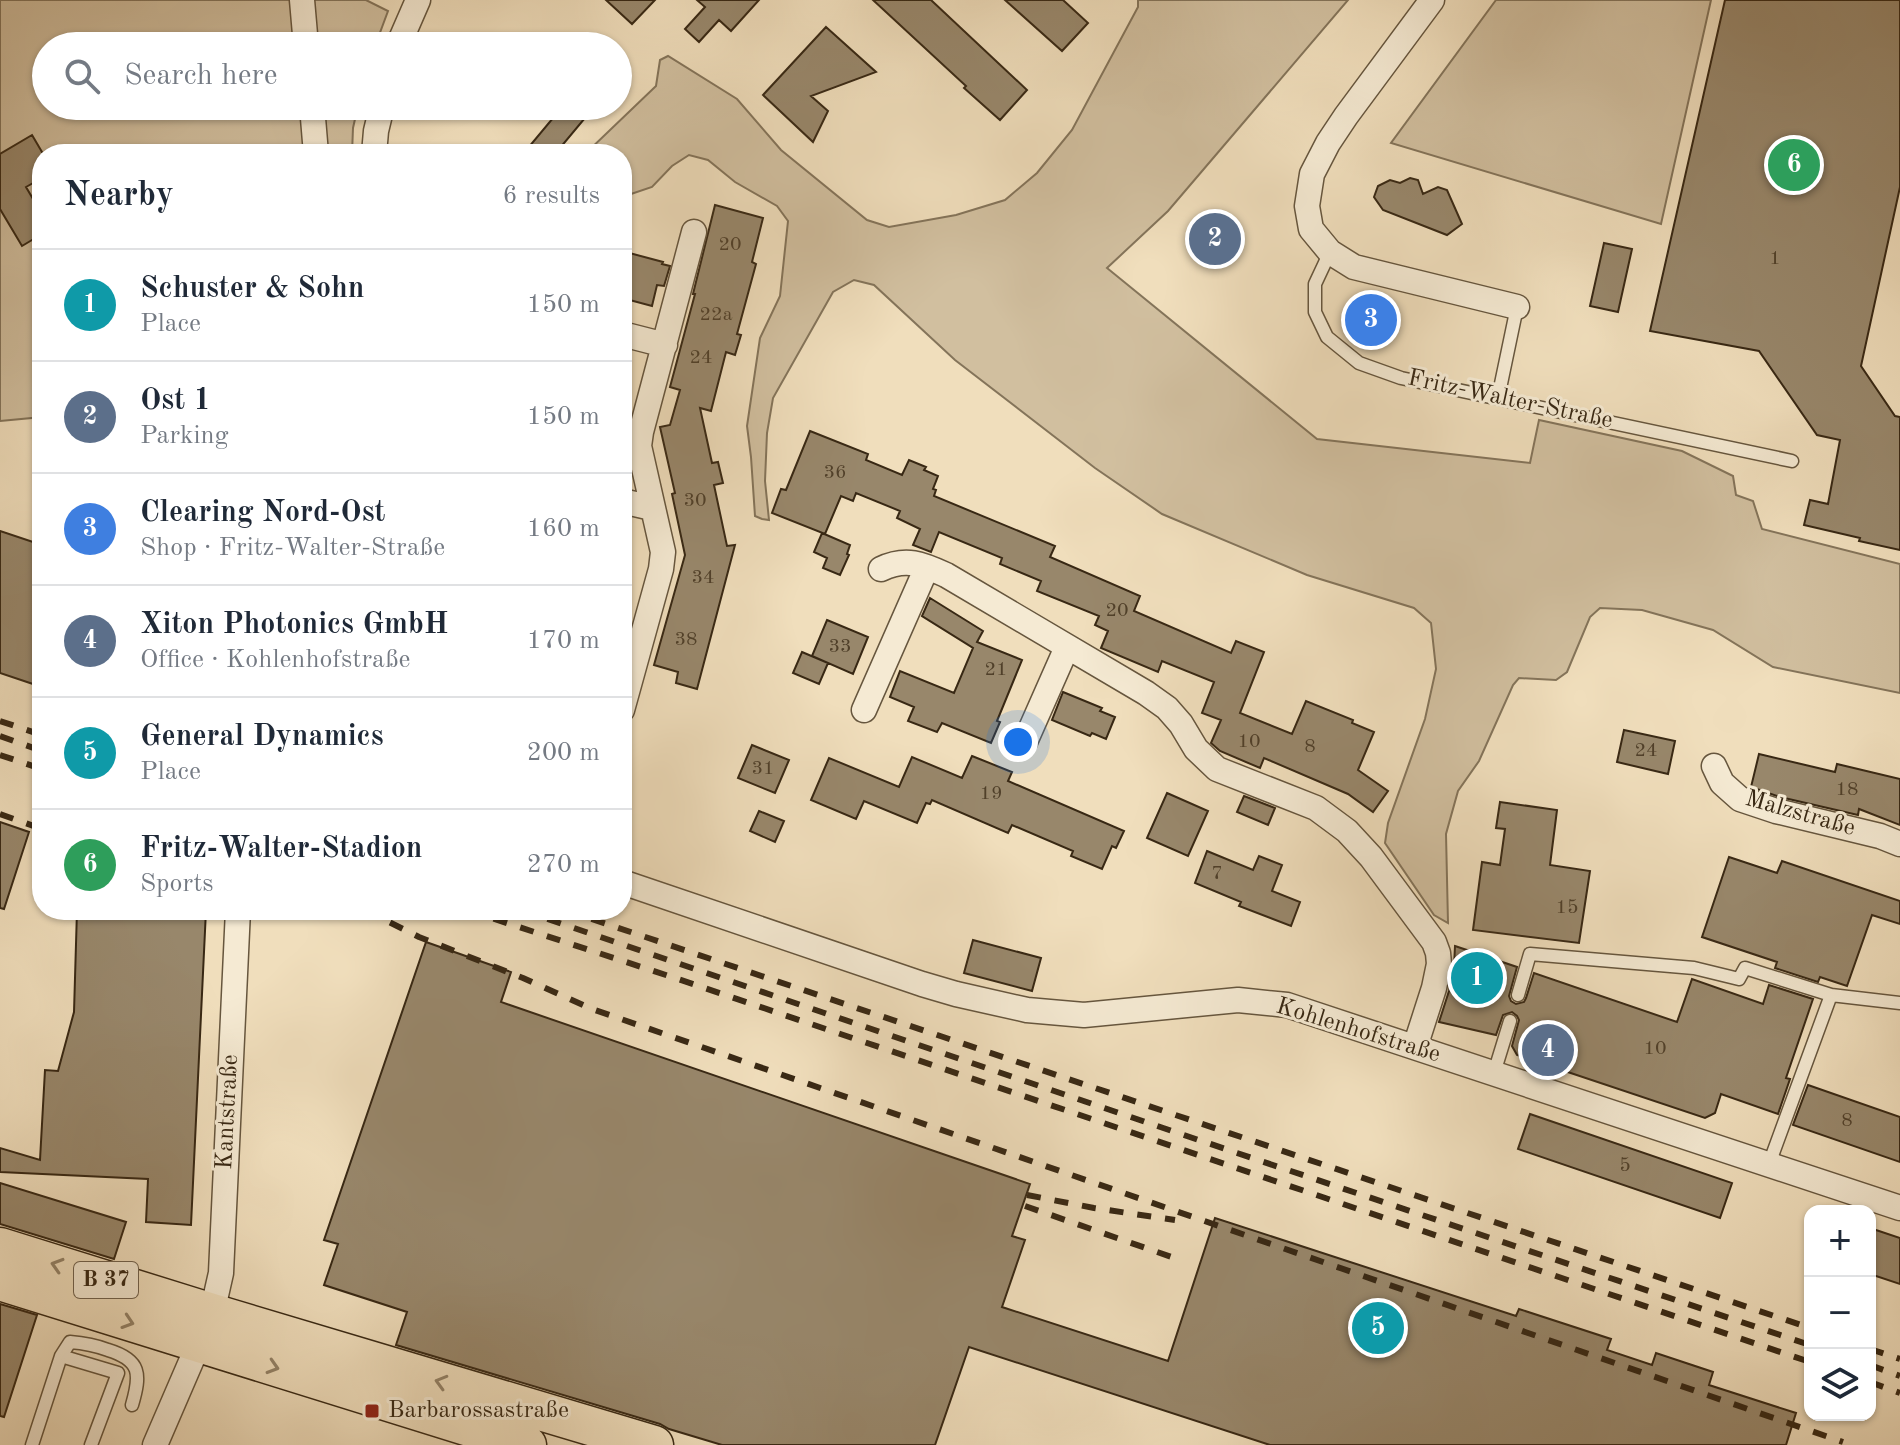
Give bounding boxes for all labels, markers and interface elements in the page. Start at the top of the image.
search box [32,32,632,120]
icon: search [60,54,104,98]
text: Search here [124,61,278,91]
pin: 6 [1768,135,1820,195]
text: Nearby [64,179,174,213]
text: 6 results [502,183,600,209]
pin: 2 [1189,209,1241,269]
house number: 20 [718,235,742,255]
house number: 1 [1769,249,1781,269]
text: Schuster & Sohn [140,274,365,304]
pin: 3 [1345,290,1397,350]
text: 1 [82,292,98,318]
text: 150 m [527,292,600,318]
house number: 22a [699,305,733,325]
text: Place [140,311,201,337]
house number: 24 [689,348,713,368]
street label: Fritz-Walter-Straße [1405,367,1615,433]
text: Ost 1 [140,386,211,416]
text: 2 [82,404,98,430]
text: 150 m [527,404,600,430]
text: Parking [140,423,229,449]
house number: 36 [823,463,847,483]
house number: 30 [683,491,707,511]
text: Clearing Nord-Ost [140,498,386,528]
text: 3 [82,516,98,542]
text: 160 m [527,516,600,542]
text: Shop · Fritz-Walter-Straße [140,535,445,561]
house number: 34 [691,568,715,588]
house number: 20 [1105,601,1129,621]
text: Xiton Photonics GmbH [140,610,449,640]
text: 4 [82,628,98,654]
text: 170 m [527,628,600,654]
house number: 38 [674,630,698,650]
house number: 33 [828,637,852,657]
text: Office · Kohlenhofstraße [140,647,411,673]
house number: 21 [984,660,1008,680]
text: General Dynamics [140,722,384,752]
your location [998,722,1038,762]
house number: 10 [1237,732,1261,752]
house number: 8 [1304,737,1316,757]
text: 5 [82,740,98,766]
text: 200 m [527,740,600,766]
house number: 24 [1634,741,1658,761]
text: Place [140,759,201,785]
house number: 31 [751,759,775,779]
house number: 18 [1835,780,1859,800]
house number: 19 [979,784,1003,804]
street label: Malzstraße [1742,787,1858,841]
text: Fritz-Walter-Stadion [140,834,422,864]
text: 6 [82,852,98,878]
text: 270 m [527,852,600,878]
house number: 7 [1211,864,1223,884]
text: Sports [140,871,214,897]
house number: 15 [1555,898,1579,918]
pin: 1 [1451,948,1503,1008]
street label: Kohlenhofstraße [1273,995,1443,1067]
pin: 4 [1522,1020,1574,1080]
house number: 10 [1643,1039,1667,1059]
street label: Kantstraße [213,1054,243,1170]
house number: 8 [1841,1111,1853,1131]
house number: 5 [1619,1156,1631,1176]
map controls [1804,1205,1876,1421]
button: + [1804,1205,1876,1277]
one-way arrow [51,1258,64,1274]
road number: B 37 [74,1262,138,1298]
button: − [1804,1277,1876,1349]
pin: 5 [1352,1298,1404,1358]
one-way arrow [120,1313,134,1329]
button: layers [1804,1349,1876,1421]
one-way arrow [266,1358,280,1374]
one-way arrow [434,1375,448,1391]
place label: Barbarossastraße [388,1399,569,1423]
marker: Barbarossastraße [363,1402,381,1420]

